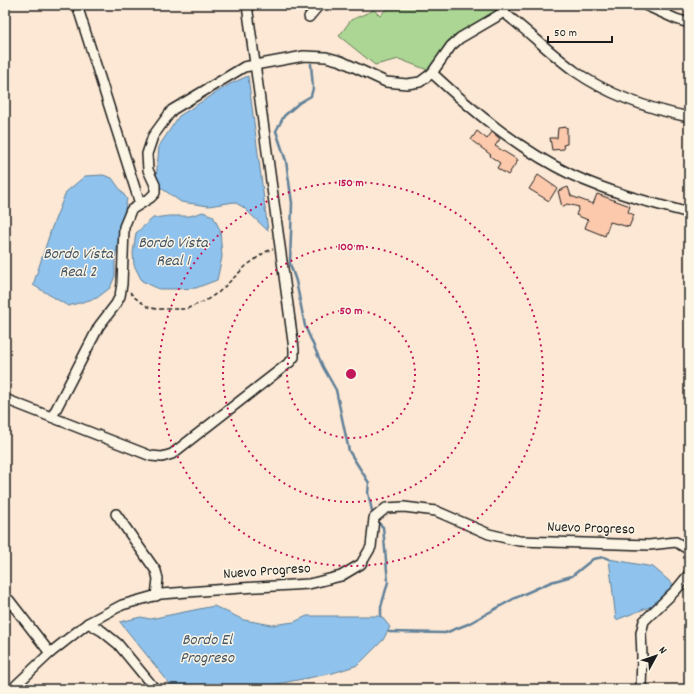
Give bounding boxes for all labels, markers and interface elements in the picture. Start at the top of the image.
scale bar [548,18,612,44]
text: 50 m [554,25,577,42]
text: 150 m [338,175,364,192]
water label: Bordo Vista Real 1 [138,232,209,273]
text: 100 m [338,239,364,256]
water label: Bordo Vista Real 2 [43,243,114,284]
text: 50 m [339,303,363,320]
centre of rings [344,367,358,381]
street label: Nuevo Progreso [547,516,635,542]
street label: Nuevo Progreso [223,558,312,586]
water label: Bordo El Progreso [180,629,235,670]
north arrow [636,636,676,676]
text: N [654,644,670,659]

